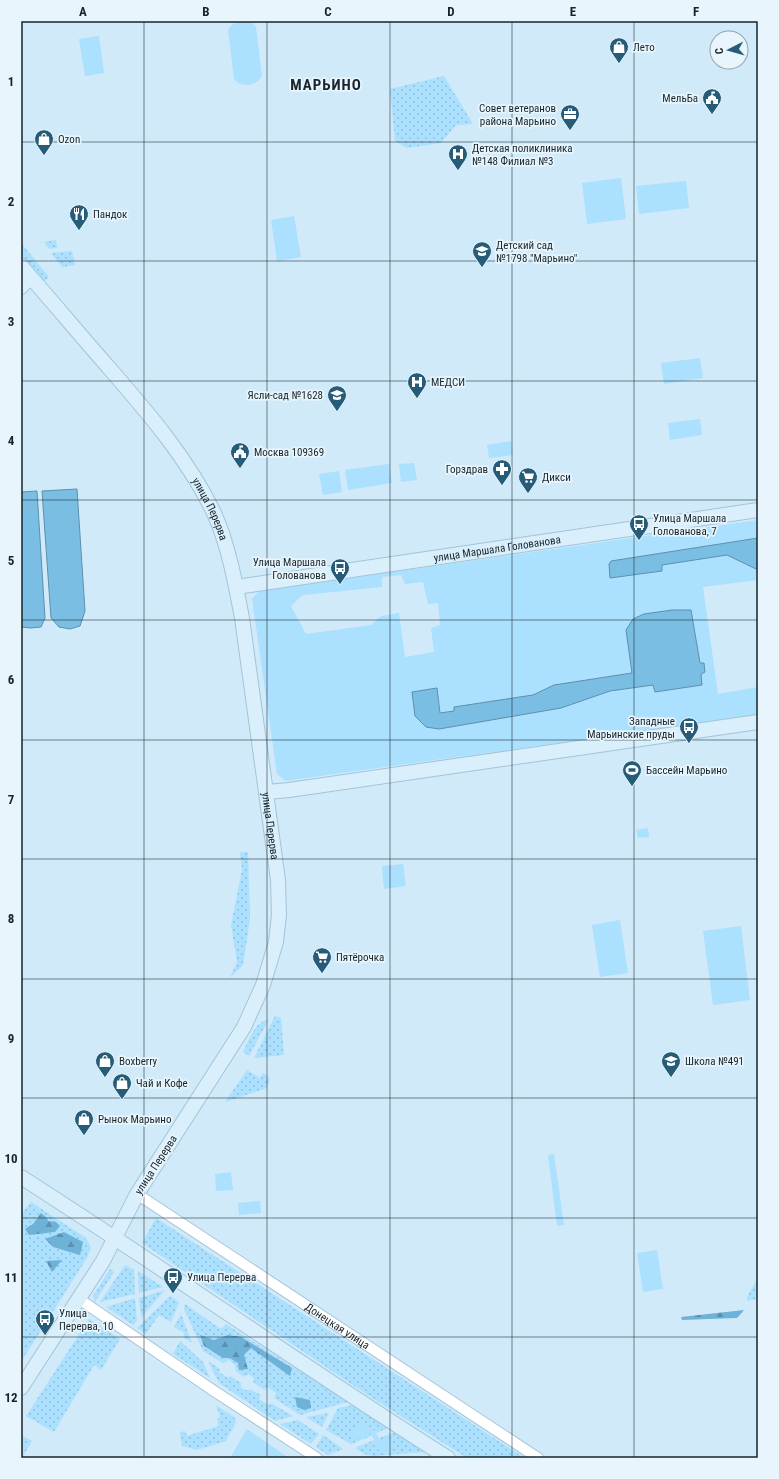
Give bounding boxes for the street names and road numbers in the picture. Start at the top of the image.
street label: улица Перерва [190,475,230,542]
street label: улица Маршала Голованова [433,533,562,564]
street label: улица Перерва [259,791,282,860]
street label: улица Перерва [132,1133,180,1197]
street label: Донецкая улица [303,1300,372,1352]

